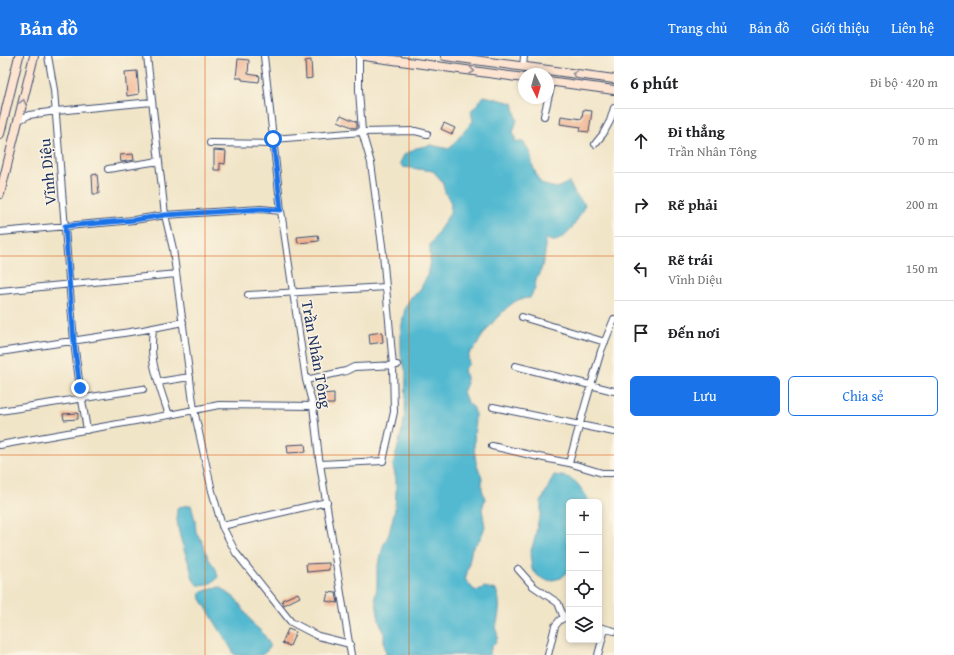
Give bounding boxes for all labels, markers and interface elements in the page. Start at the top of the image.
text: Bản đồ [20,14,78,42]
text: Trang chủ [668,18,727,38]
text: Bản đồ [749,18,789,38]
text: Giới thiệu [811,18,869,38]
text: Liên hệ [891,18,934,38]
one-way arrow [469,66,475,75]
north arrow [518,68,554,104]
one-way arrow [572,70,578,79]
text: 6 phút [630,70,678,95]
text: Đi bộ · 420 m [870,73,938,92]
one-way arrow [18,99,27,106]
text: Đi thẳng [668,121,725,142]
route start [264,130,282,148]
icon: ahead [630,130,652,152]
text: 70 m [912,131,938,150]
street label: Vĩnh Diệu [32,137,62,206]
text: Trần Nhân Tông [668,142,757,161]
icon: right [630,194,652,216]
text: Rẽ phải [668,194,718,215]
text: 200 m [906,195,938,214]
text: Rẽ trái [668,249,713,270]
icon: left [630,258,652,280]
text: 150 m [906,259,938,278]
text: Vĩnh Diệu [668,270,722,289]
street label: Trần Nhân Tông [296,298,338,410]
icon: arrive [630,322,652,344]
text: Đến nơi [668,322,720,343]
button: Lưu [630,376,780,416]
button: Chia sẻ [788,376,938,416]
route end [71,379,89,397]
map controls [566,499,602,643]
button: + [566,499,602,535]
button: − [566,535,602,571]
button: locate [566,571,602,607]
button: layers [566,607,602,643]

